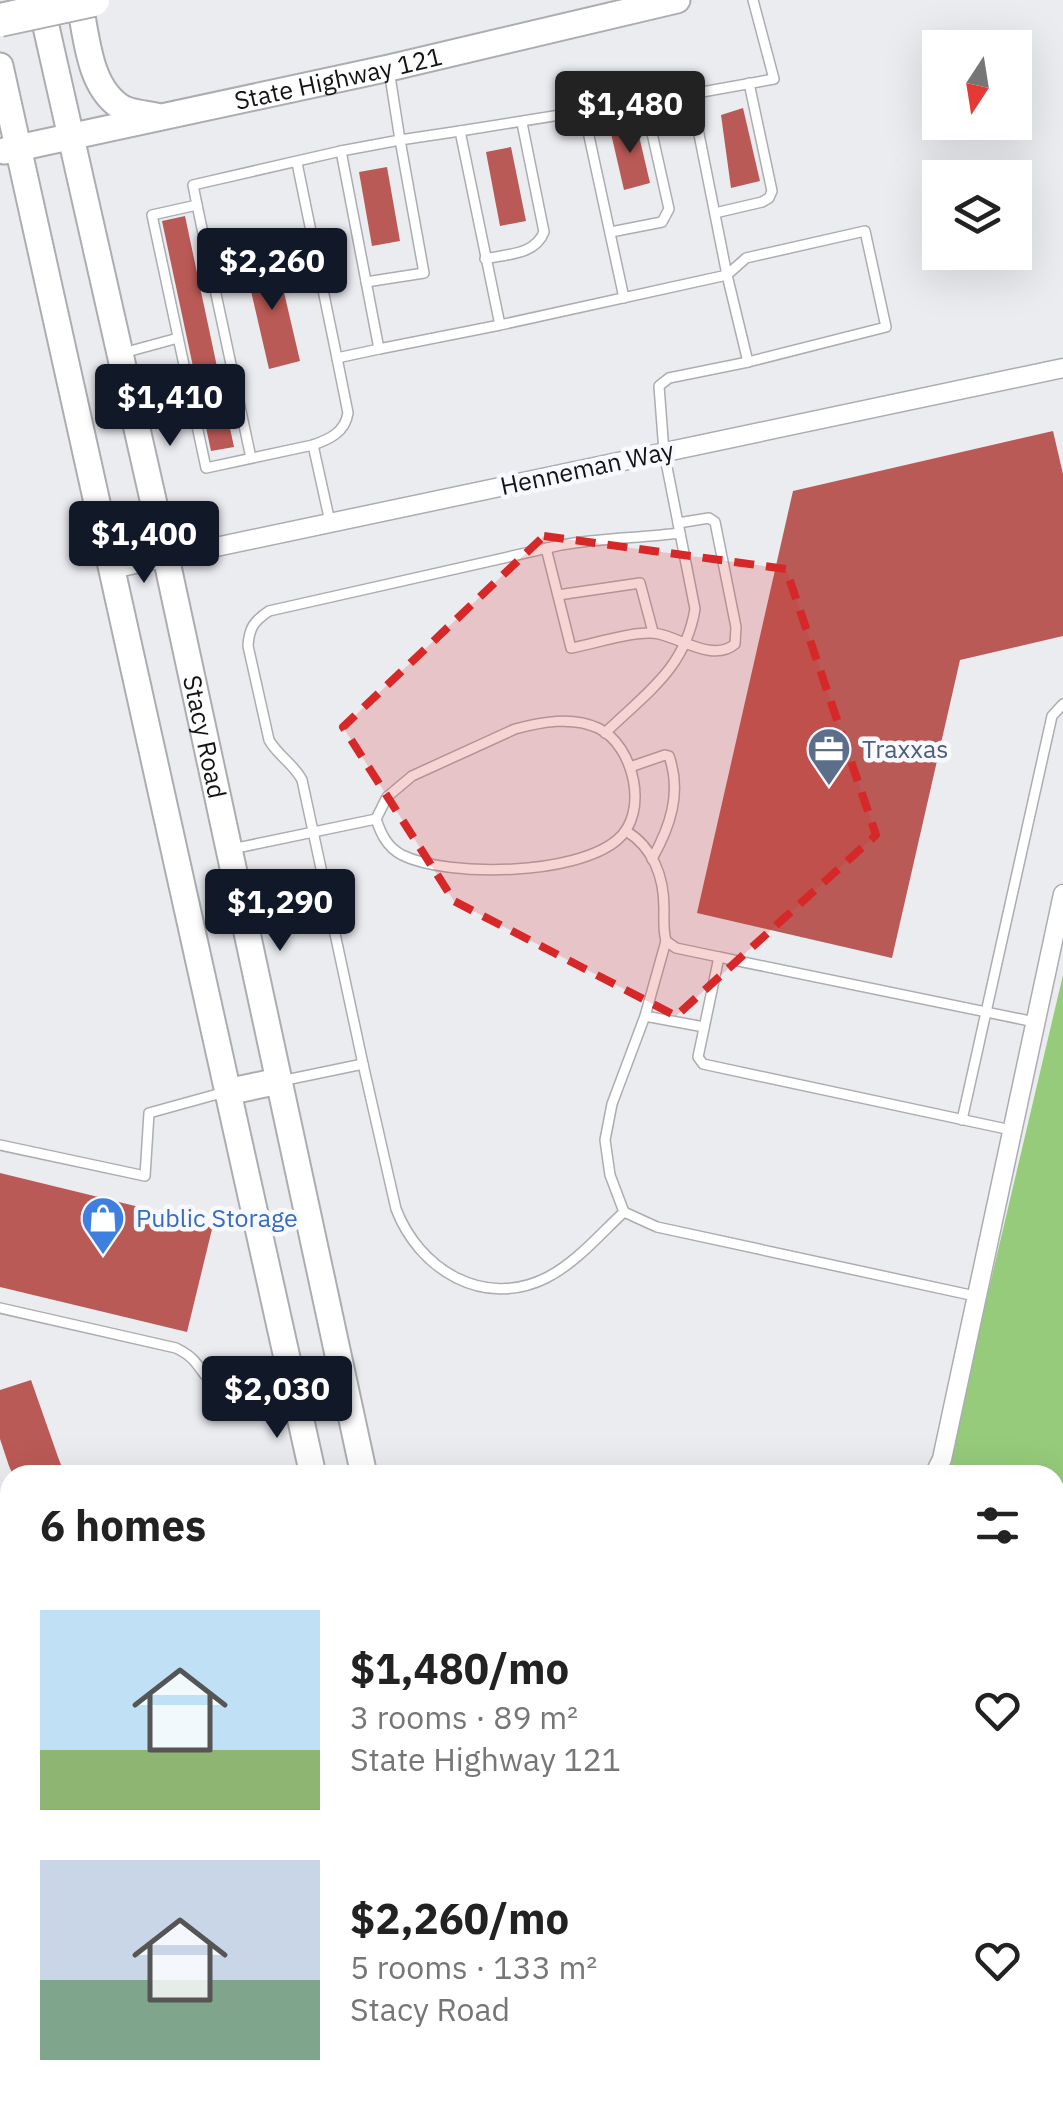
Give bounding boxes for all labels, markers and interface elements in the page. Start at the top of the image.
north arrow [922,30,1032,140]
map controls [922,30,1032,270]
street label: State Highway 121 [231,39,445,117]
pin: $1,480 [549,71,711,156]
text: $1,480 [577,82,683,124]
button: layers [922,160,1032,270]
pin: $2,260 [191,228,353,313]
text: $2,260 [219,239,325,281]
pin: $1,410 [89,364,251,449]
text: $1,410 [117,375,223,417]
street label: Henneman Way [497,433,677,502]
pin: $1,400 [63,501,225,586]
text: $1,400 [91,512,197,554]
street label: Stacy Road [176,672,235,801]
office icon: Traxxas [806,726,852,787]
place label: Traxxas [862,732,948,765]
pin: $1,290 [199,869,361,954]
text: $1,290 [227,880,333,922]
shop icon: Public Storage [80,1195,126,1256]
place label: Public Storage [136,1201,298,1234]
pin: $2,030 [196,1356,358,1441]
text: $2,030 [224,1367,330,1409]
text: 6 homes [40,1498,206,1553]
icon: filters [970,1498,1025,1553]
text: $1,480/mo [350,1641,569,1696]
icon: home [120,1650,240,1770]
icon: heart [970,1683,1025,1738]
text: 3 rooms · 89 m² [350,1696,578,1738]
text: State Highway 121 [350,1738,621,1780]
text: $2,260/mo [350,1891,569,1946]
icon: home [120,1900,240,2020]
icon: heart [970,1933,1025,1988]
text: 5 rooms · 133 m² [350,1946,597,1988]
text: Stacy Road [350,1988,510,2030]

